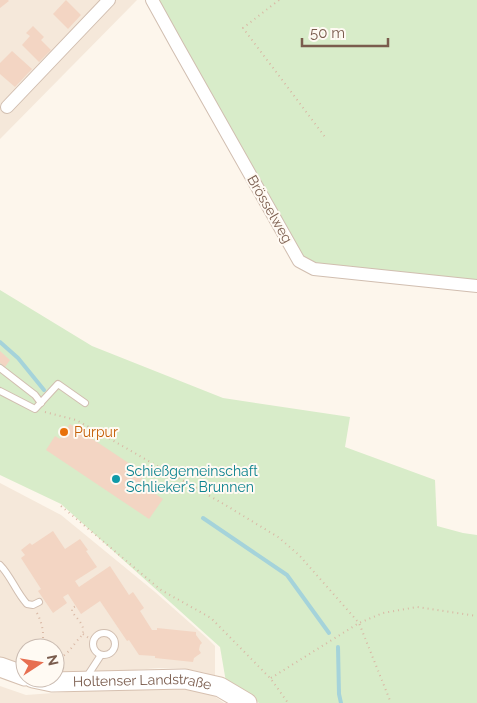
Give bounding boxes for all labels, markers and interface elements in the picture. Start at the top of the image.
scale bar [302,15,388,47]
text: 50 m [310,24,345,42]
street label: Brösselweg [244,172,296,246]
place label: Purpur [74,424,118,440]
marker: Purpur [58,426,70,438]
place label: Schießgemeinschaft Schlieker's Brunnen [126,463,258,495]
marker: Schießgemeinschaft Schlieker's Brunnen [110,473,122,485]
north arrow [15,638,65,688]
text: N [44,653,62,667]
street label: Holtenser Landstraße [73,671,213,693]

